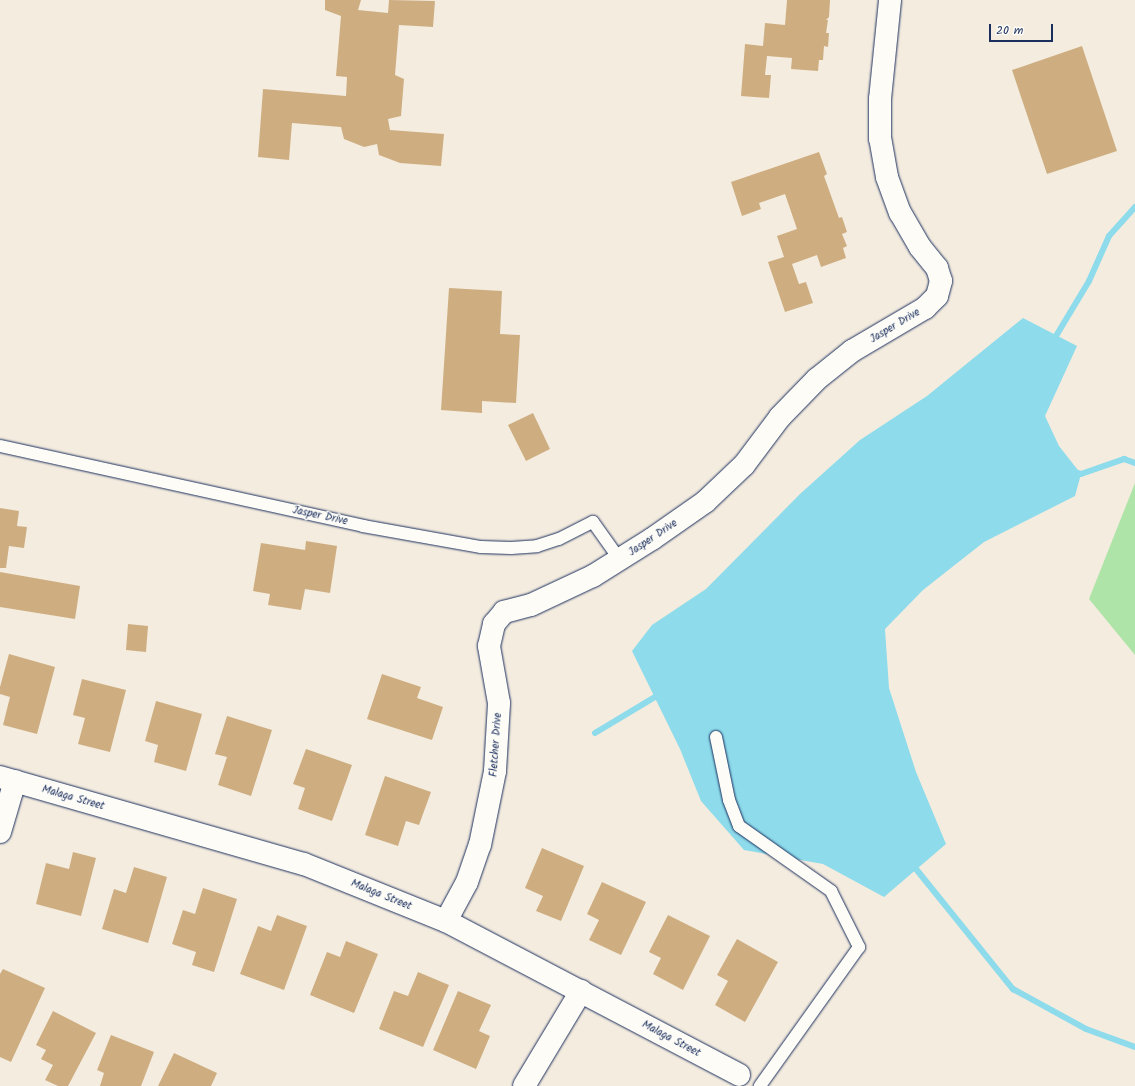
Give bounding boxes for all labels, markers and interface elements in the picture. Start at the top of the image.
scale bar [991,16,1055,42]
text: 20 m [996,21,1023,40]
street label: Jasper Drive [868,306,922,346]
street label: Jasper Drive [291,504,349,528]
street label: Jasper Drive [626,517,680,559]
street label: Fletcher Drive [487,712,505,778]
street label: Malaga Street [40,783,106,813]
street label: Malaga Street [349,877,413,913]
street label: Malaga Street [639,1018,703,1060]

